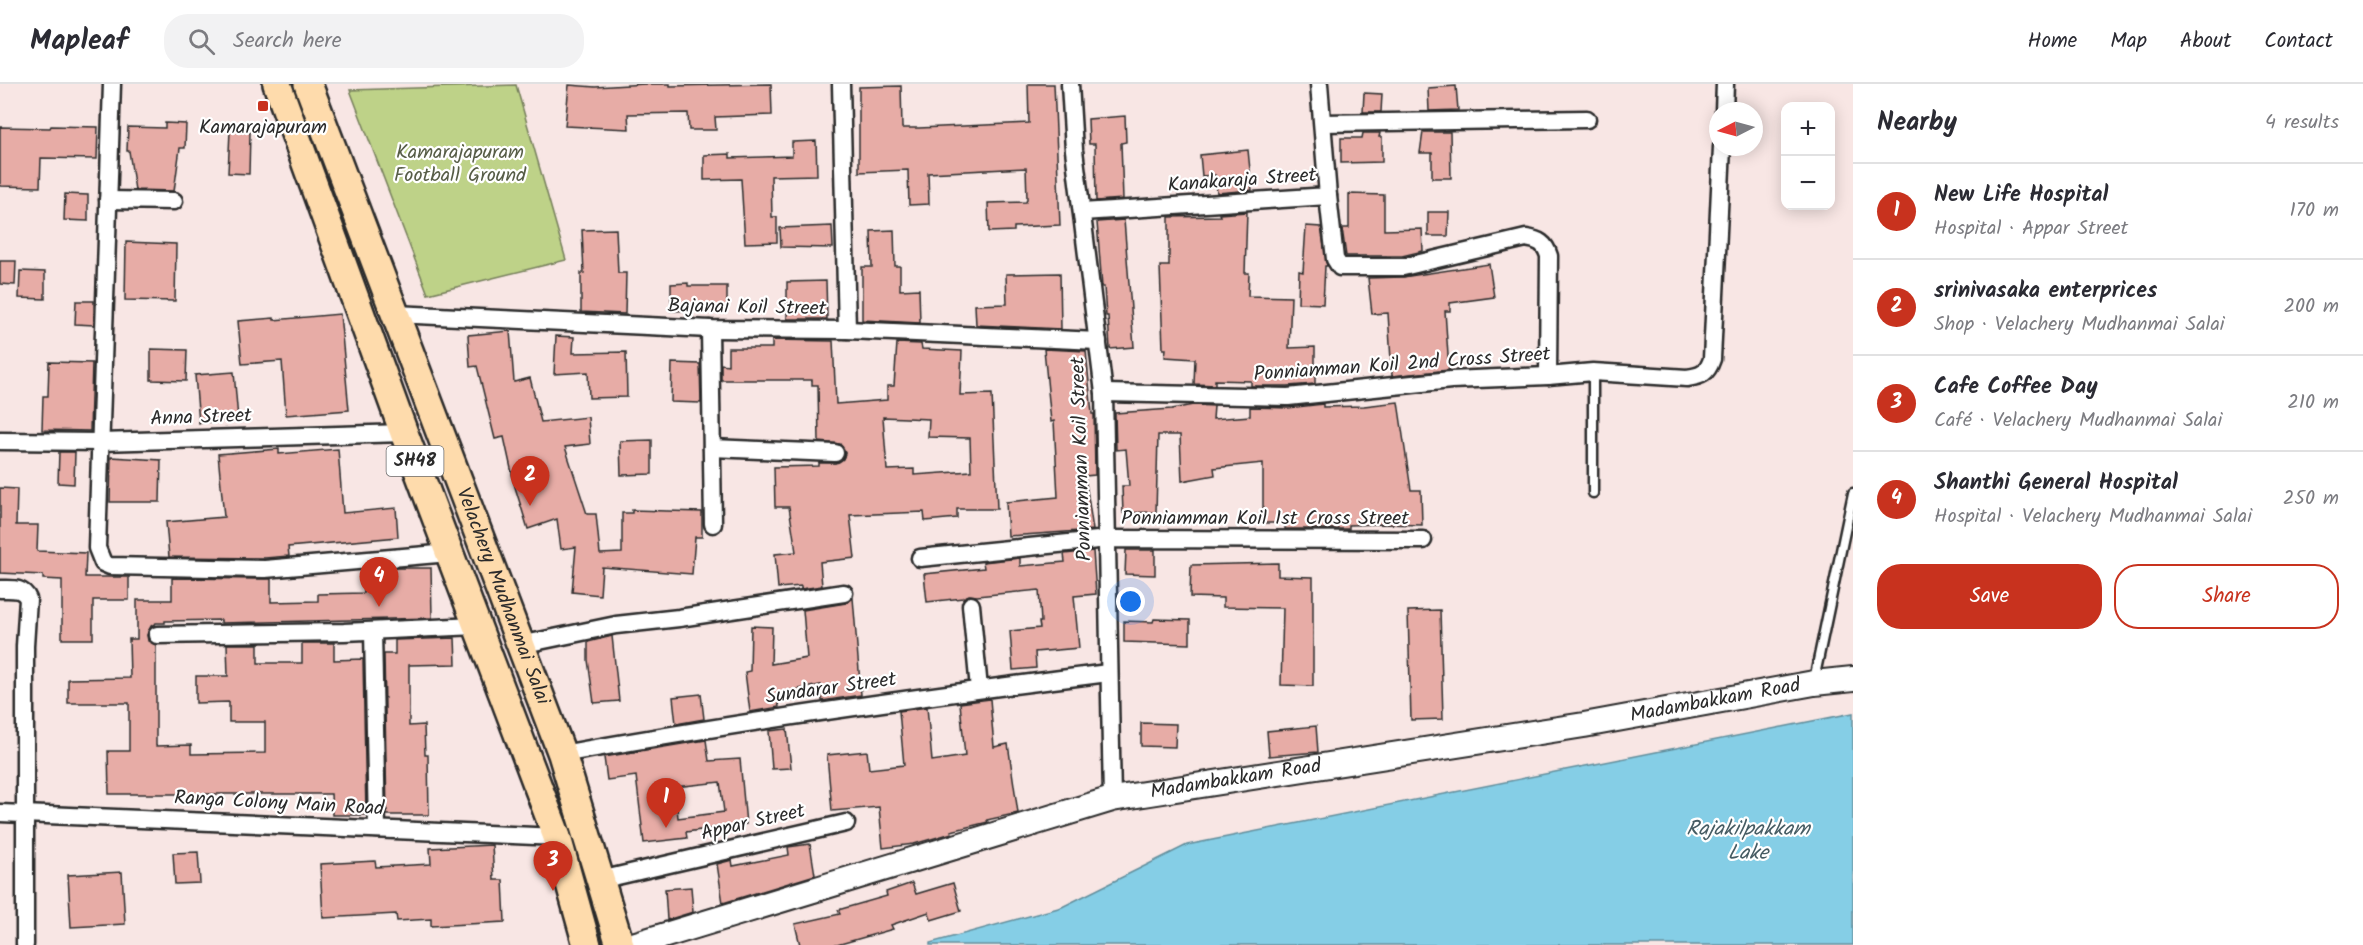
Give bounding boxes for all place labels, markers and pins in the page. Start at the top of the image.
marker: Kamarajapuram [256,99,270,113]
place label: Kamarajapuram [199,112,327,144]
pin: 2 [510,456,550,506]
pin: 4 [360,558,398,607]
pin: 1 [646,778,686,828]
pin: 3 [534,842,572,891]

